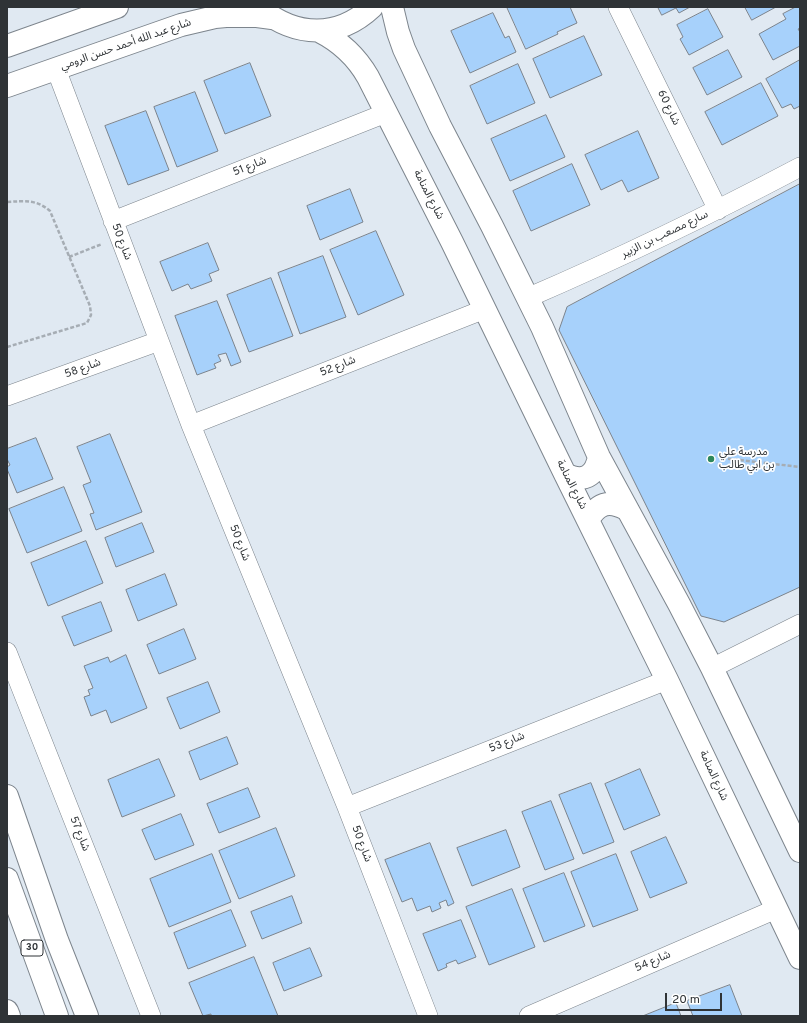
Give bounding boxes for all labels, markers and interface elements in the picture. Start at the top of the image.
street label: شارع عبد الله أحمد حسن الرومي [59,16,193,74]
street label: شارع 60 [654,88,682,128]
street label: شارع 51 [231,154,269,180]
street label: شارع المنامة [410,168,446,222]
street label: سارع مصعب بن الزبير [619,208,711,262]
street label: شارع 50 [108,222,134,262]
street label: شارع 52 [318,354,358,380]
street label: شارع 58 [63,356,103,382]
place label: مدرسة علي بن ابي طالب [719,446,774,472]
marker: مدرسة علي بن ابي طالب [706,454,716,464]
street label: شارع المنامة [553,458,589,512]
street label: شارع 50 [226,523,252,563]
street label: شارع 53 [487,730,527,756]
street label: شارع المنامة [696,749,730,803]
street label: شارع 57 [66,815,92,853]
street label: شارع 50 [348,824,374,864]
road number: 30 [21,940,43,956]
street label: شارع 54 [633,949,673,975]
scale bar [667,985,724,1011]
text: 20 m [672,992,700,1008]

